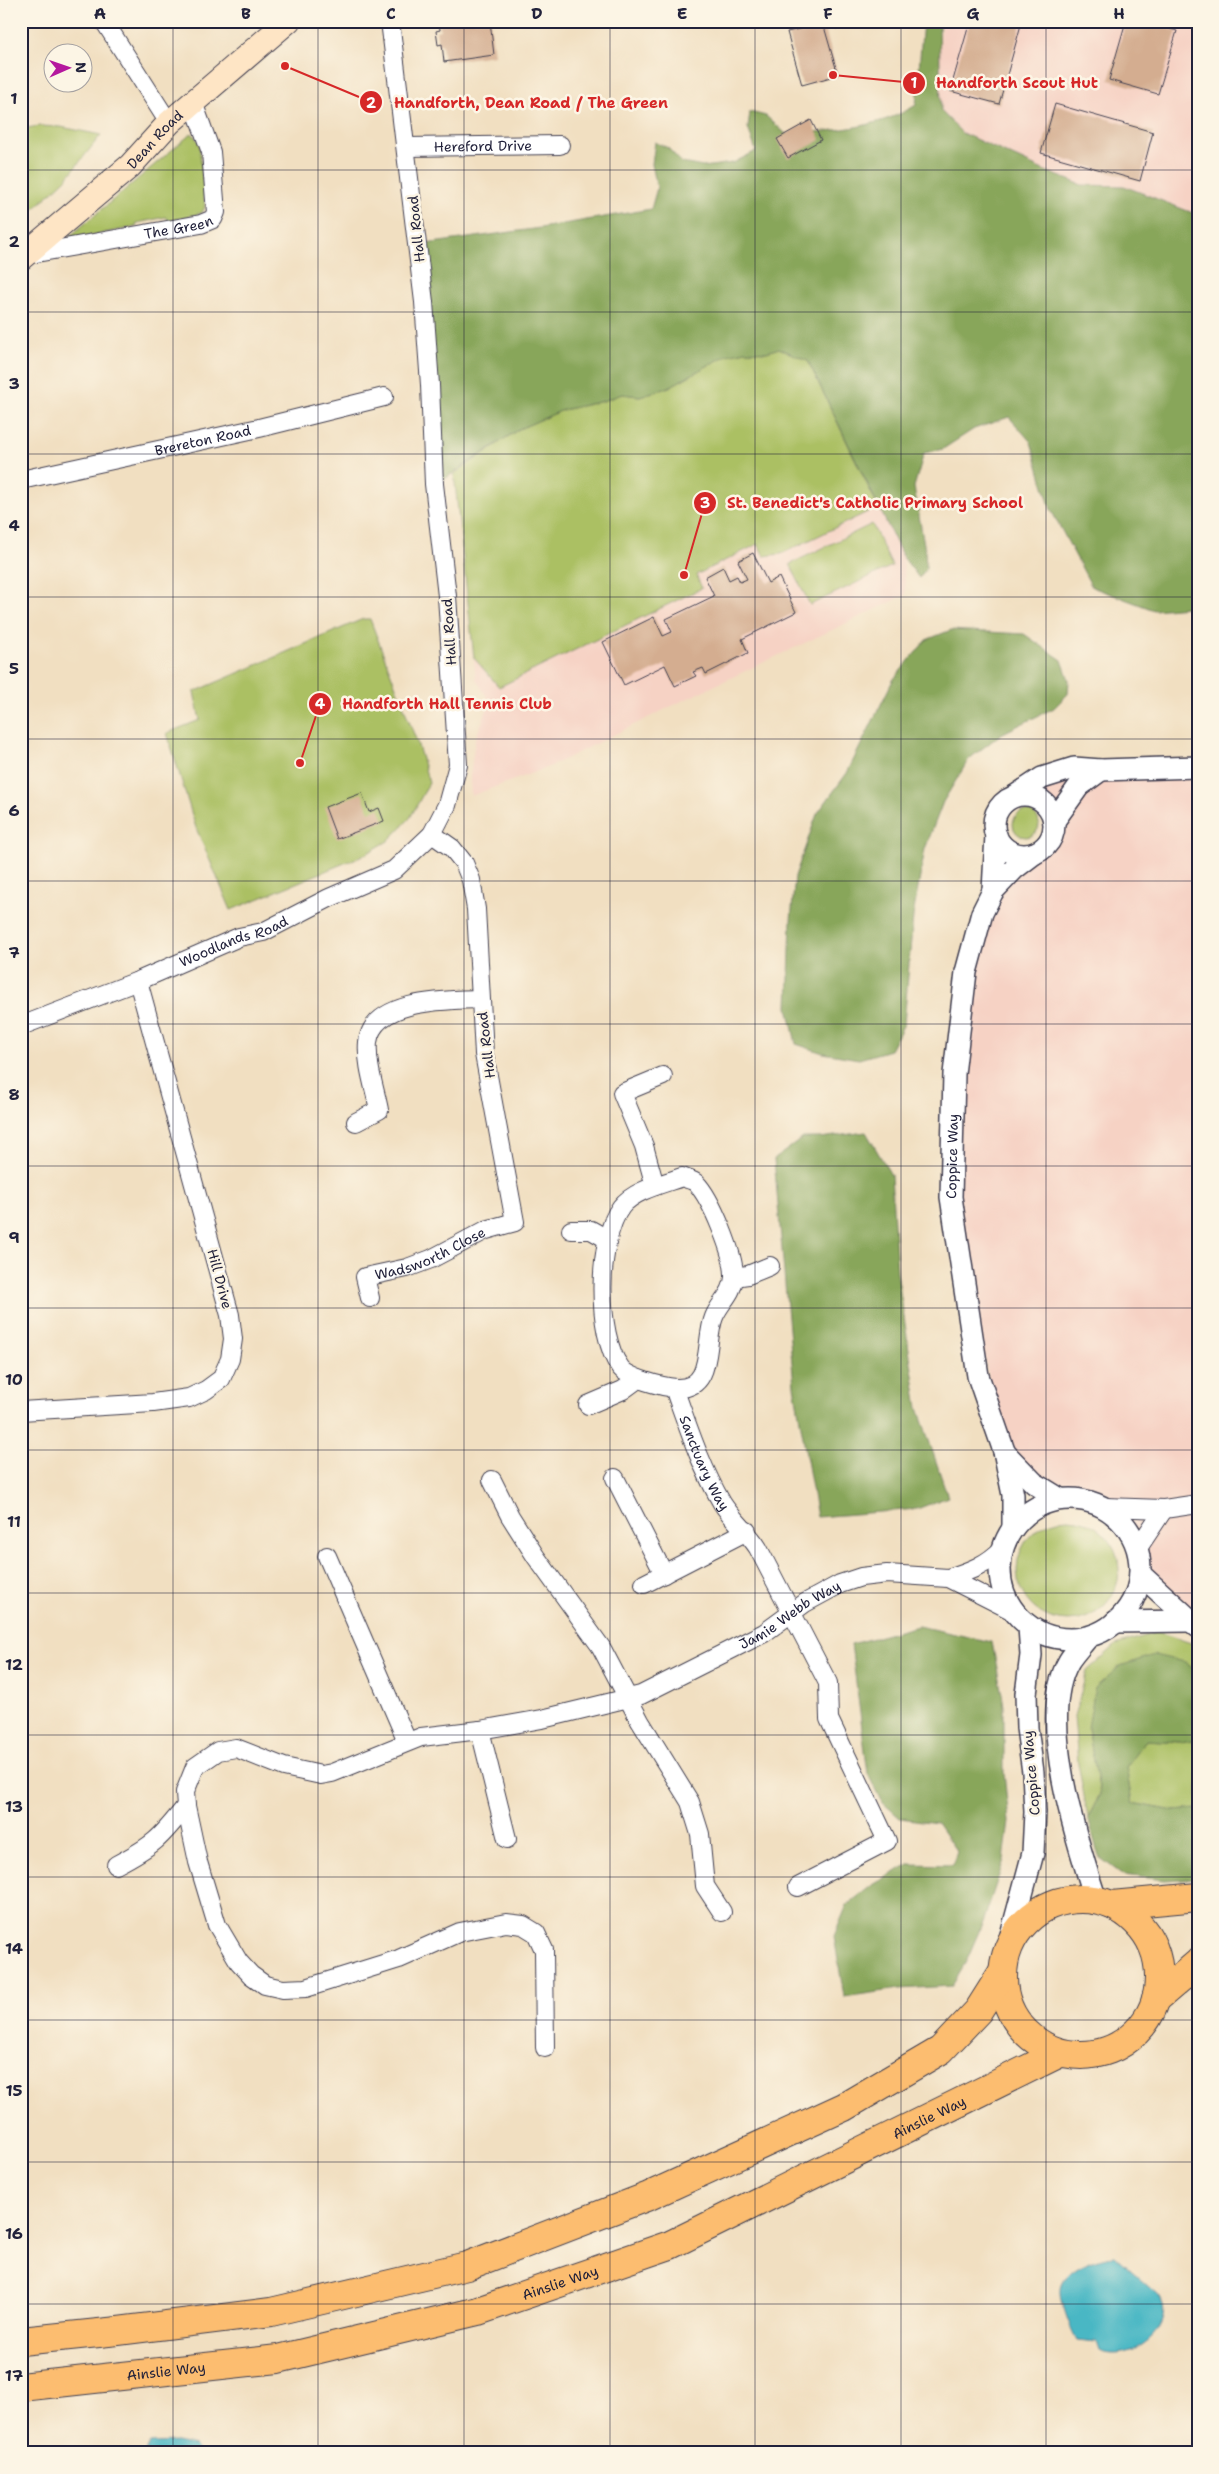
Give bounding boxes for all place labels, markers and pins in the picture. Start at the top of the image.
callout: Handforth Scout Hut [901,68,1108,98]
callout: Handforth, Dean Road / The Green [359,87,678,117]
callout: St. Benedict's Catholic Primary School [692,488,1033,518]
callout: Handforth Hall Tennis Club [307,689,562,719]

